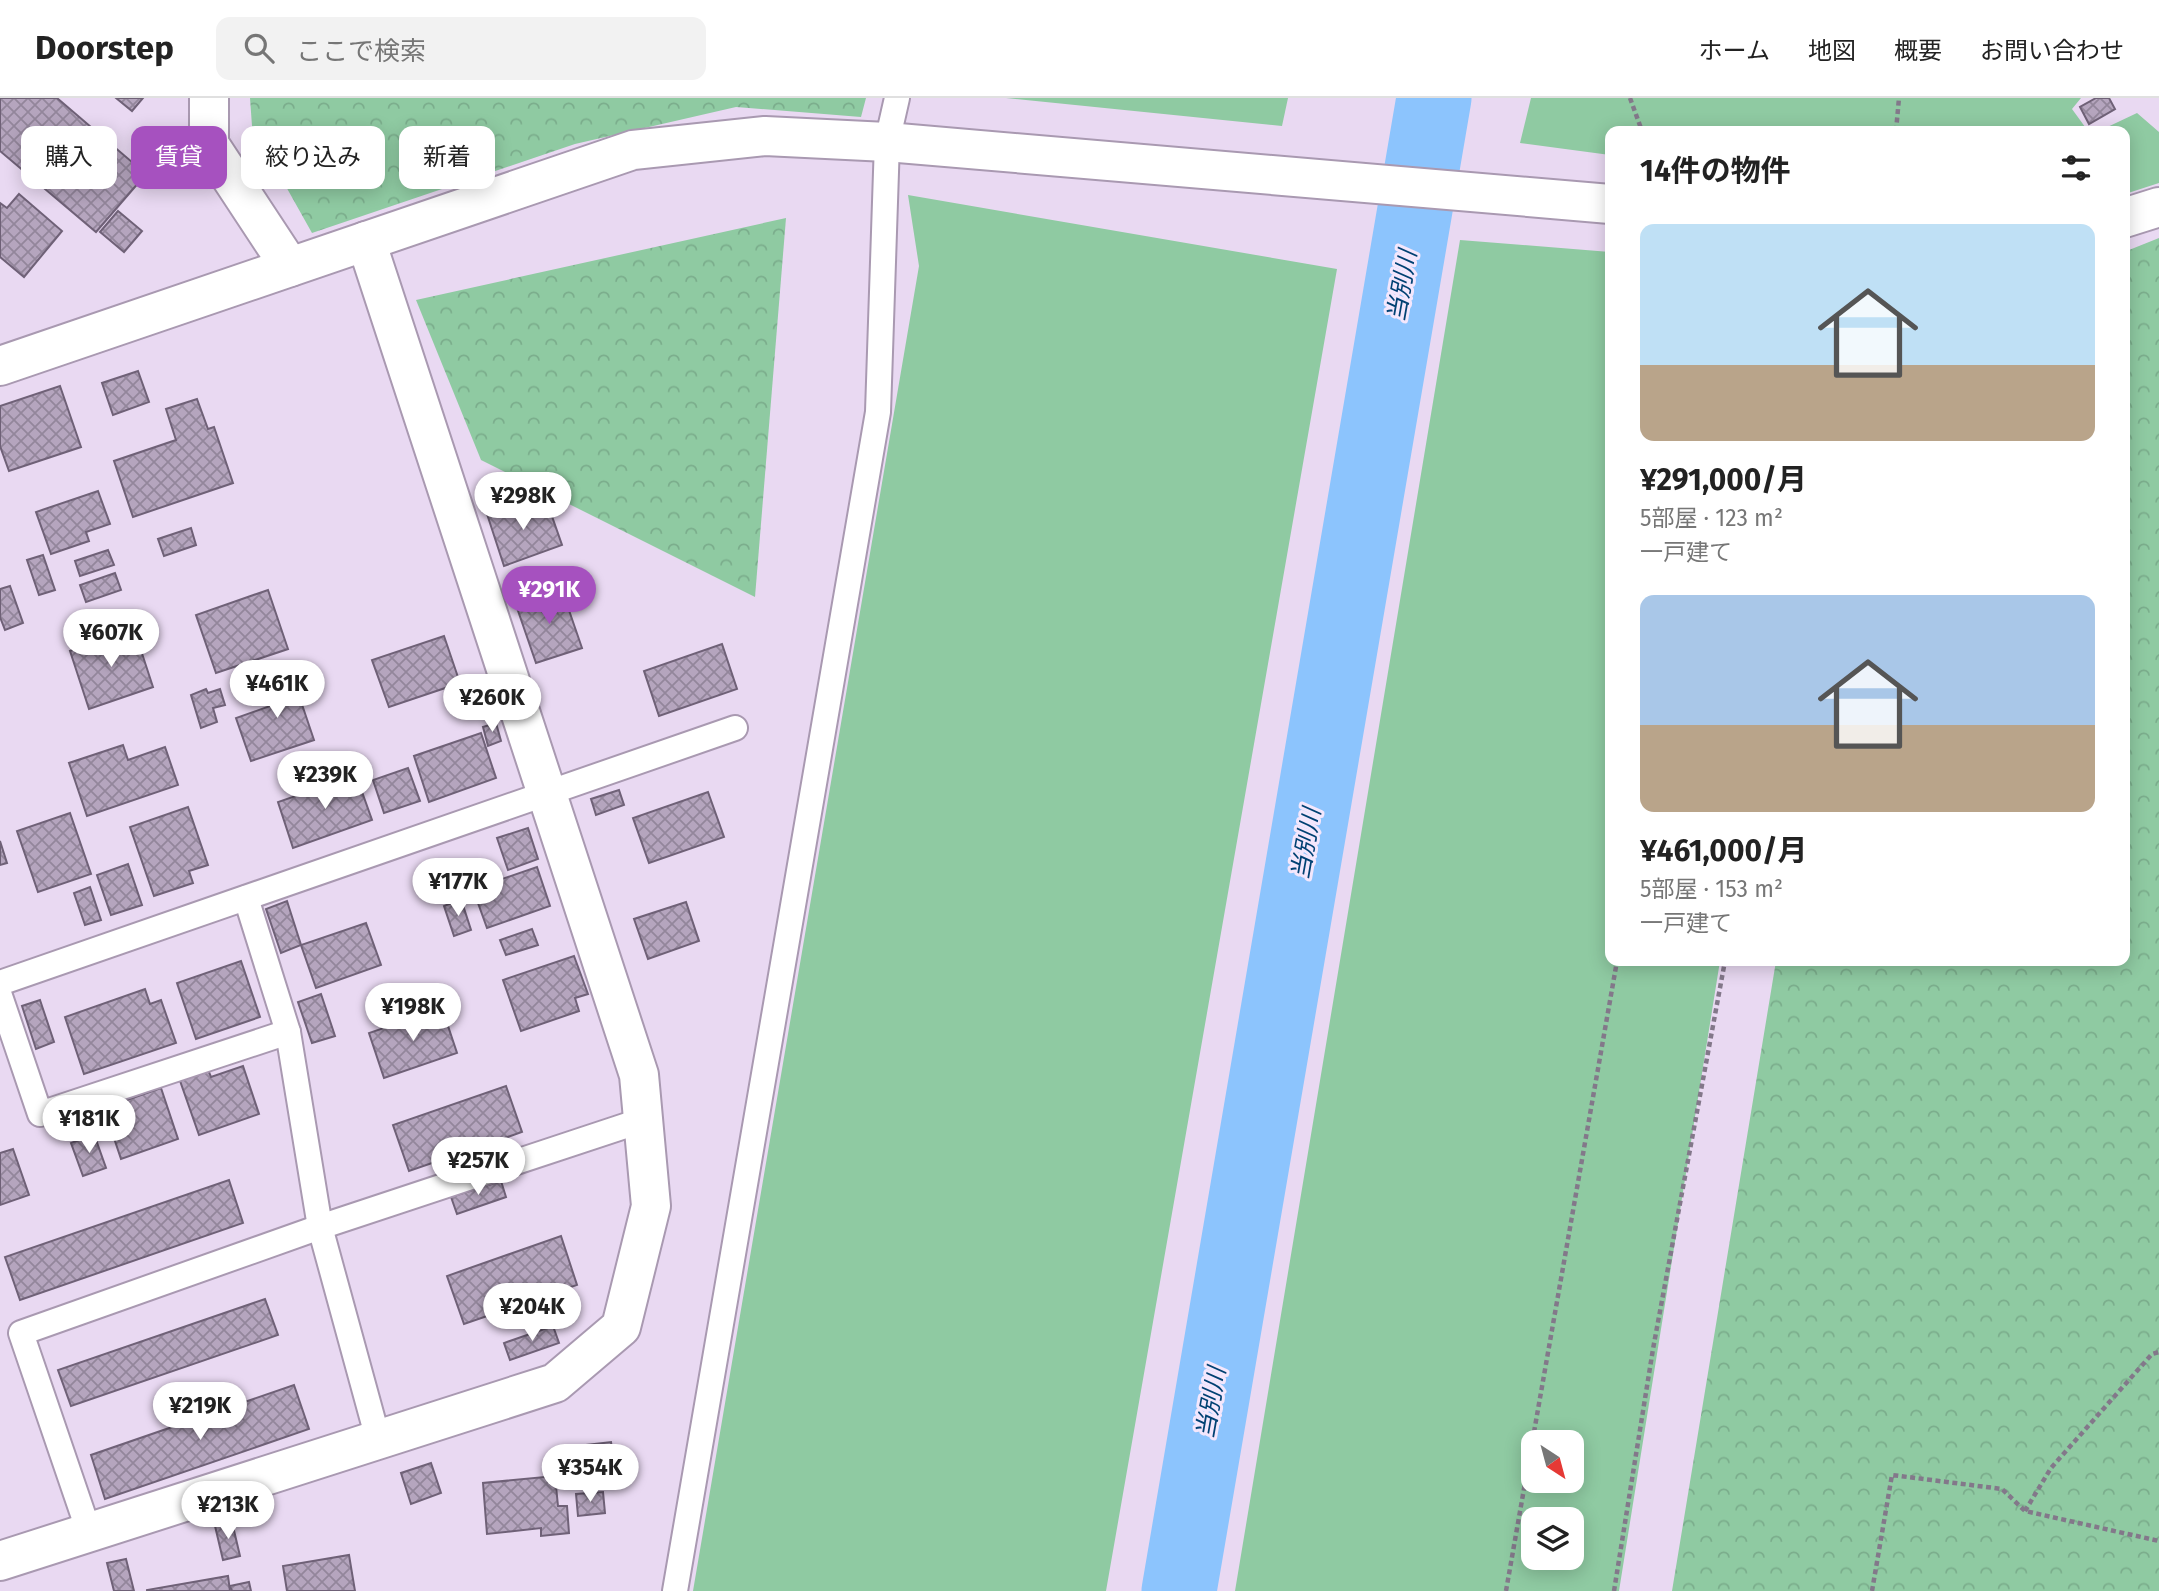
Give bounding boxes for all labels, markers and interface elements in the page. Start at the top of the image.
search box [216,17,706,80]
text: Doorstep [35,28,174,68]
icon: search [240,29,278,67]
text: ここで検索 [296,36,426,67]
text: ホーム [1699,37,1770,65]
text: 地図 [1808,37,1856,65]
text: 概要 [1894,37,1942,65]
text: お問い合わせ [1980,37,2124,65]
chip: 購入 [21,126,117,189]
chip: 賃貸 [131,126,227,189]
chip: 絞り込み [241,126,385,189]
chip: 新着 [399,126,495,189]
icon: filters [2057,149,2095,187]
text: 14件の物件 [1640,153,1791,189]
water label: 当別川 [1382,245,1423,324]
icon: home [1805,270,1931,396]
text: ¥291,000/月 [1640,462,1807,498]
pin: ¥298K [474,472,572,532]
text: ¥298K [490,481,556,509]
text: 5部屋 · 123 m² [1640,504,1783,532]
text: 一戸建て [1640,538,1732,566]
pin: ¥291K [500,566,598,626]
text: ¥291K [518,575,580,603]
pin: ¥607K [62,610,160,669]
text: ¥607K [79,618,143,646]
icon: home [1805,641,1931,767]
pin: ¥461K [228,660,326,720]
text: ¥461K [246,669,308,697]
pin: ¥260K [443,674,541,734]
text: ¥260K [459,683,525,711]
pin: ¥239K [276,752,374,811]
text: ¥239K [293,760,357,788]
water label: 当別川 [1286,803,1327,882]
text: ¥461,000/月 [1640,833,1808,869]
pin: ¥177K [409,858,507,918]
text: ¥177K [428,867,488,895]
text: 5部屋 · 153 m² [1640,875,1783,903]
text: 一戸建て [1640,909,1732,937]
pin: ¥198K [364,984,462,1043]
text: ¥198K [381,992,445,1020]
pin: ¥181K [40,1096,138,1155]
text: ¥181K [59,1104,119,1132]
pin: ¥257K [429,1138,527,1197]
text: ¥257K [447,1146,509,1174]
pin: ¥204K [483,1284,581,1343]
text: ¥204K [499,1292,565,1320]
water label: 当別川 [1191,1362,1232,1441]
pin: ¥219K [151,1382,249,1442]
text: ¥219K [169,1391,231,1419]
north arrow [1521,1430,1584,1493]
map controls [1521,1430,1584,1570]
pin: ¥354K [541,1444,639,1504]
text: ¥354K [558,1453,622,1481]
pin: ¥213K [179,1482,277,1541]
text: ¥213K [197,1490,259,1518]
button: layers [1521,1507,1584,1570]

